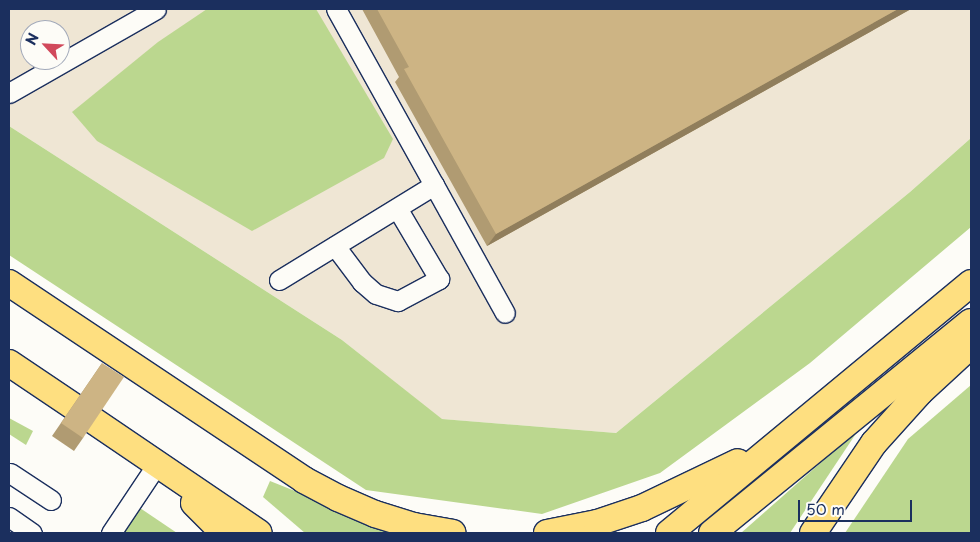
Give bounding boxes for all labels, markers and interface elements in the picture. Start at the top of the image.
north arrow [20,20,70,70]
text: N [20,29,44,48]
scale bar [800,490,914,522]
text: 50 m [806,497,845,520]

